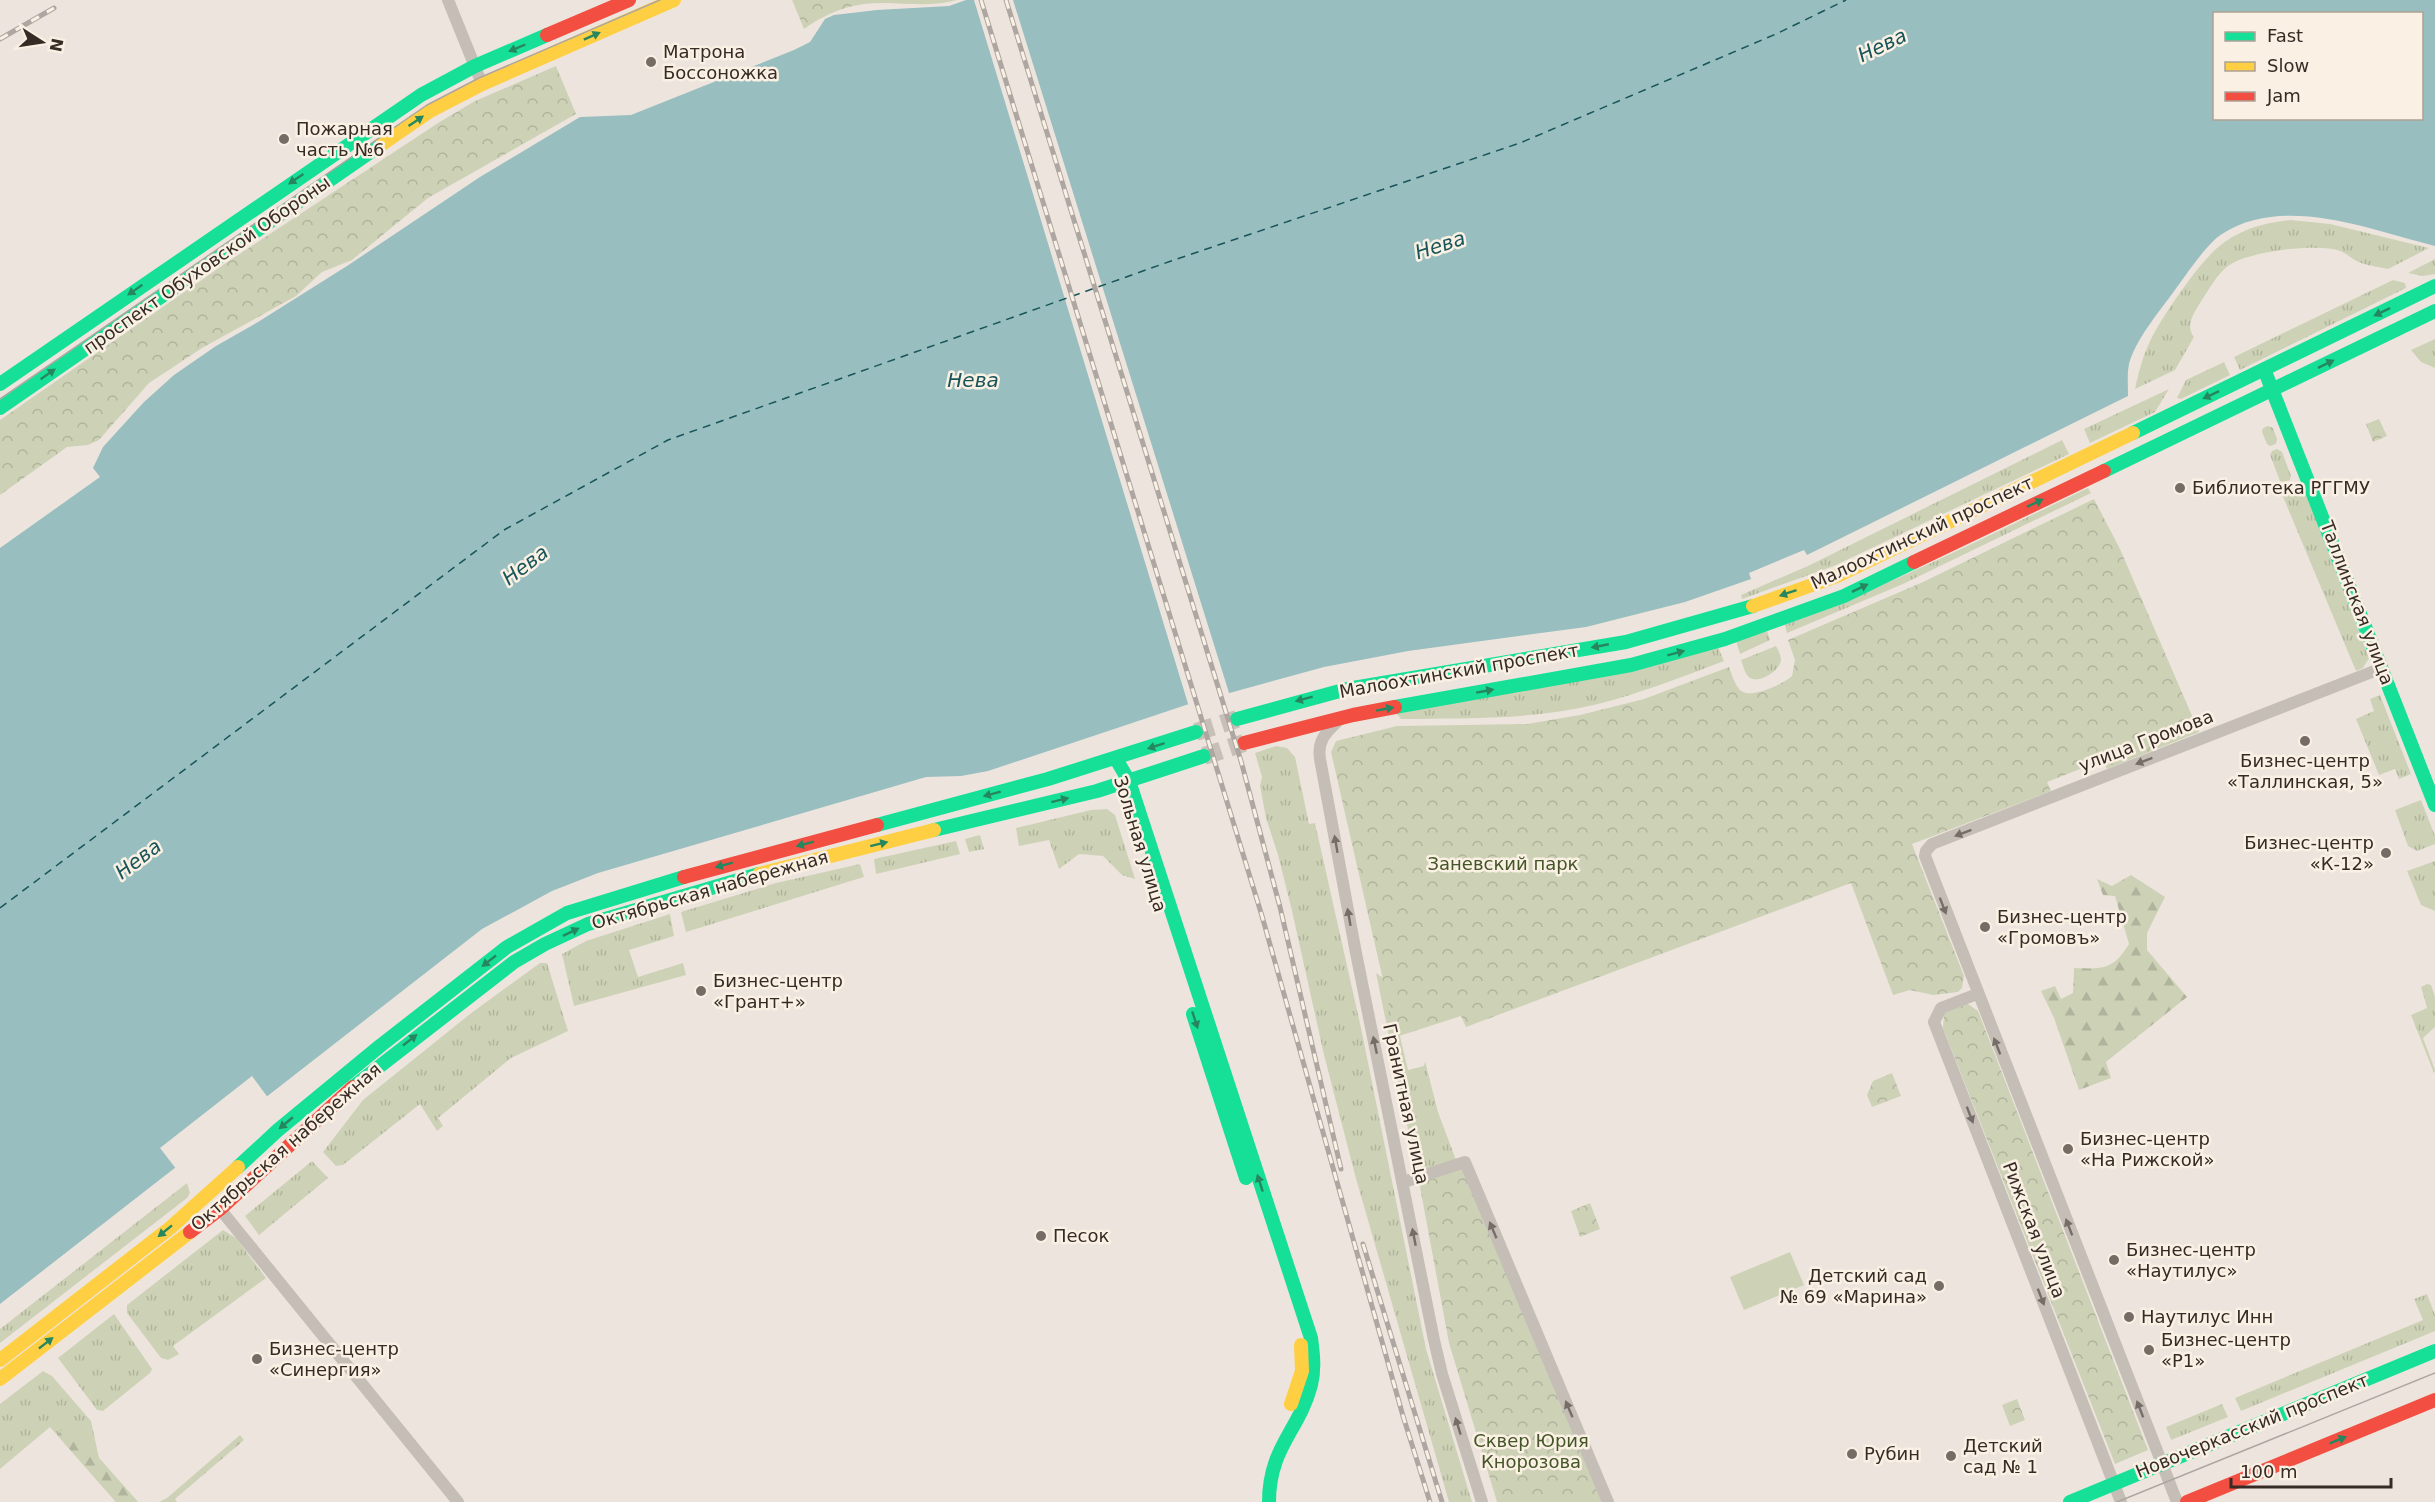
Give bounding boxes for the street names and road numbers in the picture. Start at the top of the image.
street label: проспект Обуховской Обороны [79,171,334,358]
street label: Малоохтинский проспект [1807,472,2036,593]
street label: Таллинская улица [2316,517,2398,688]
street label: Малоохтинский проспект [1337,639,1580,702]
street label: улица Громова [2076,705,2216,776]
street label: Зольная улица [1110,773,1171,914]
street label: Октябрьская набережная [589,846,831,933]
street label: Гранитная улица [1379,1022,1434,1186]
street label: Октябрьская набережная [186,1058,385,1235]
street label: Рижская улица [1999,1159,2070,1301]
street label: Новочеркасский проспект [2132,1369,2371,1482]

